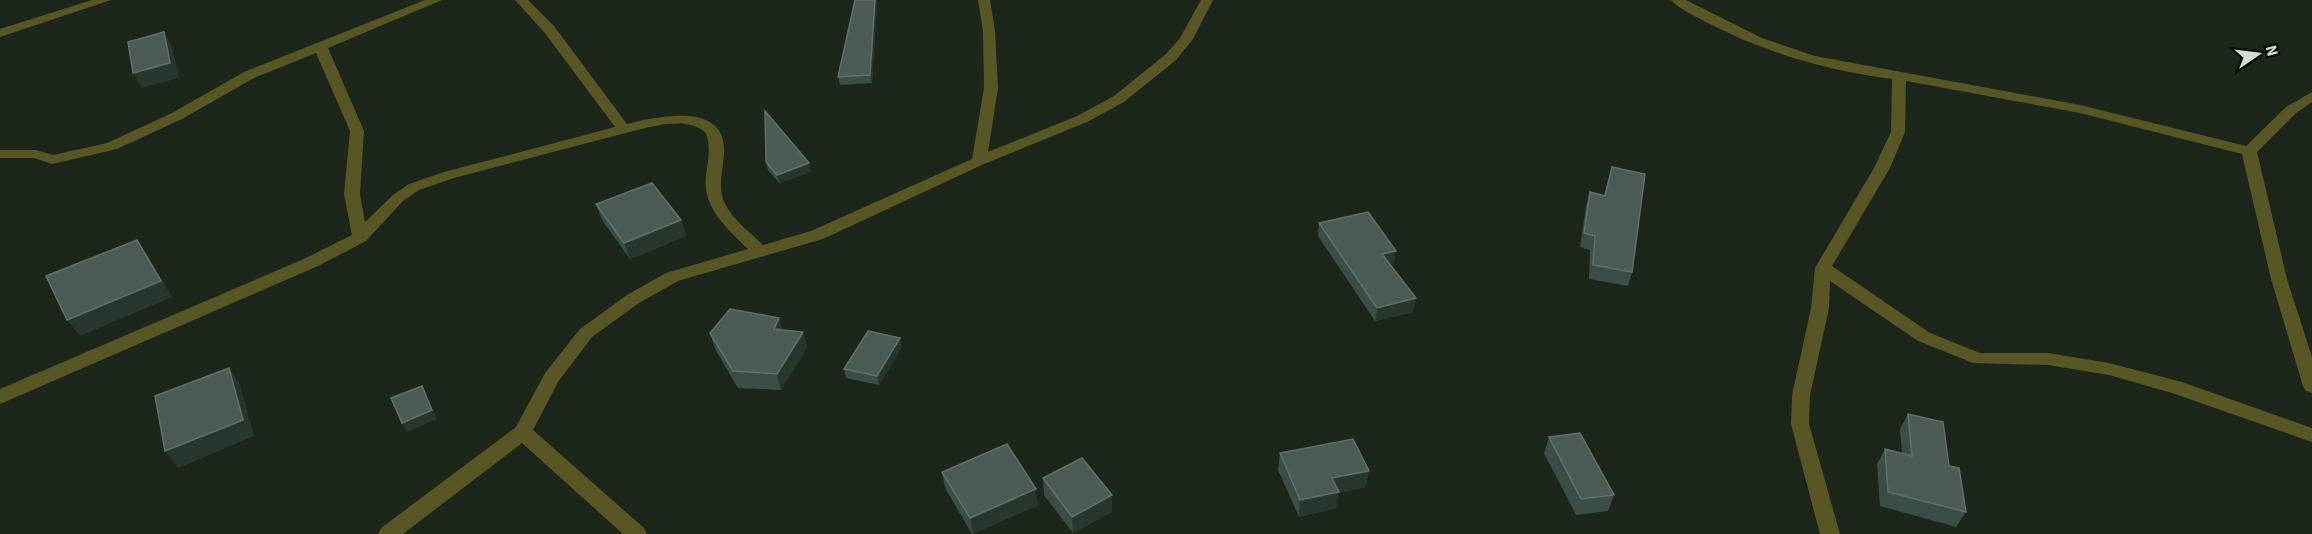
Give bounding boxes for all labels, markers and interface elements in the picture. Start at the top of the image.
north arrow [2228,24,2288,84]
text: N [2260,43,2284,58]

